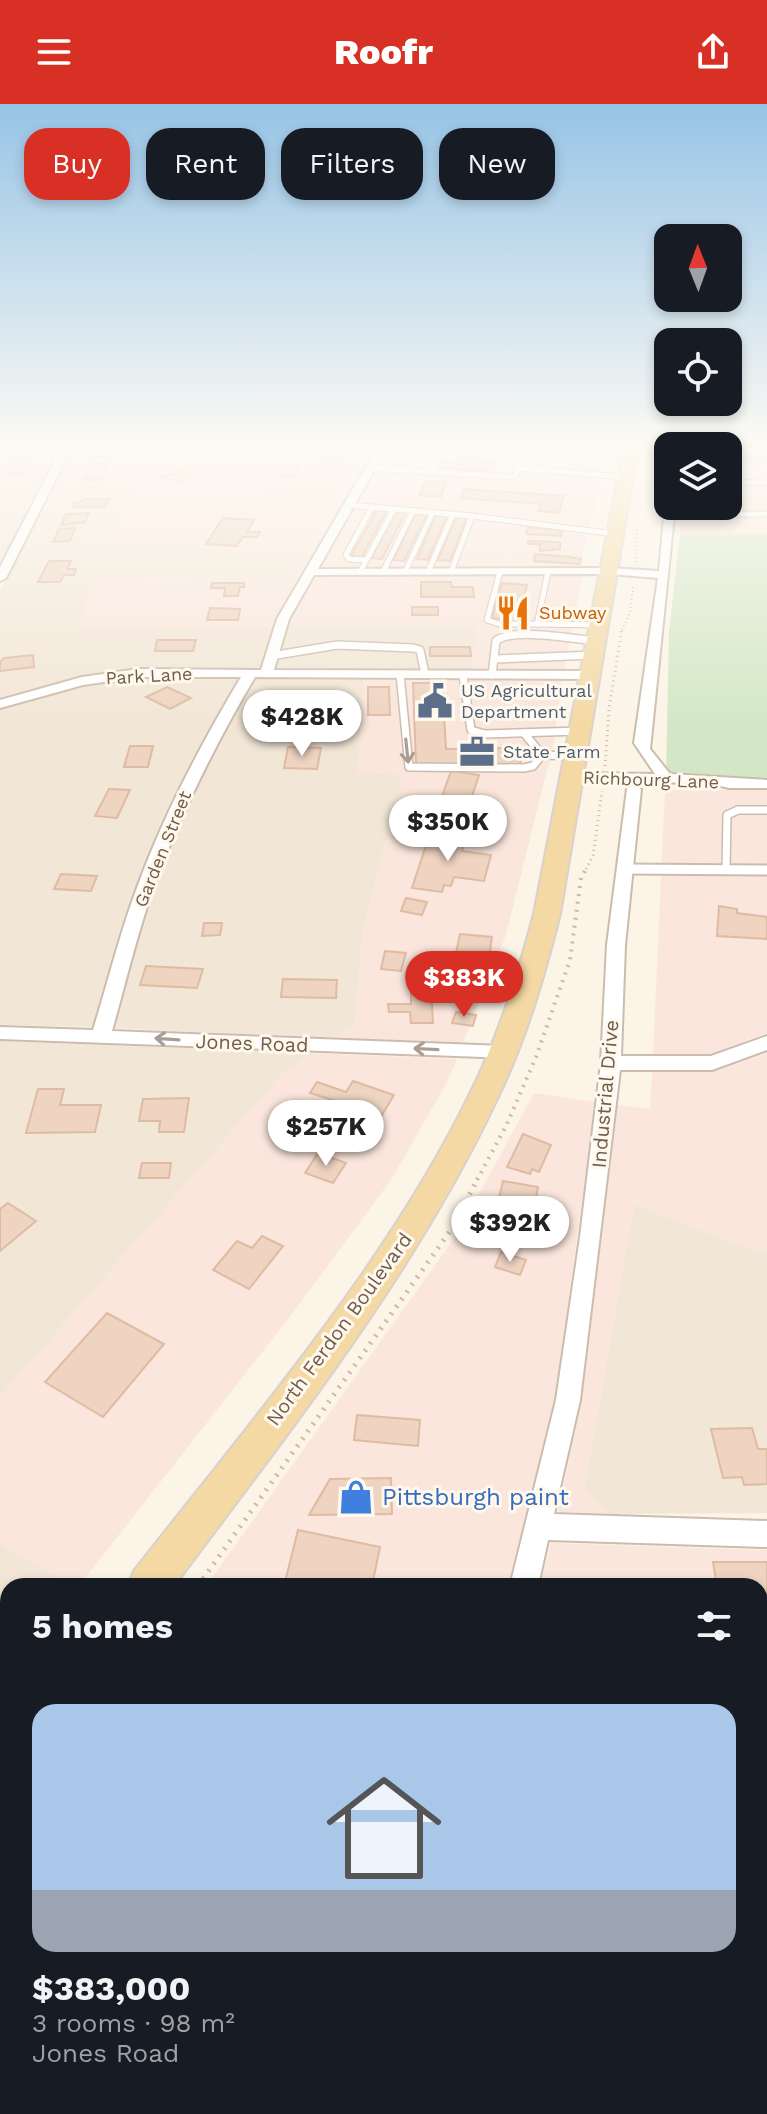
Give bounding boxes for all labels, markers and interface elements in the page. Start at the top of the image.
icon: menu [32,30,76,74]
icon: share [691,30,735,74]
text: Roofr [334,31,433,73]
chip: Buy [24,128,130,200]
chip: Rent [146,128,265,200]
chip: Filters [281,128,423,200]
chip: New [439,128,555,200]
north arrow [654,224,742,312]
map controls [654,224,742,520]
button: locate [654,328,742,416]
button: layers [654,432,742,520]
restaurant icon: Subway [494,594,532,632]
place label: Subway [539,602,607,623]
street label: Park Lane [105,663,193,688]
place label: US Agricultural Department [461,680,593,722]
public building icon: US Agricultural Department [416,682,454,720]
pin: $428K [246,690,358,758]
text: $428K [261,701,343,731]
office icon: State Farm [458,733,496,771]
one-way arrow [399,737,414,764]
place label: State Farm [503,741,601,762]
street label: Richbourg Lane [583,767,719,792]
street label: Garden Street [130,787,196,910]
pin: $350K [392,795,504,863]
text: $350K [407,806,489,836]
pin: $383K [408,951,520,1019]
text: $383K [423,962,505,992]
street label: Industrial Drive [587,1019,623,1169]
street label: Jones Road [195,1029,309,1057]
one-way arrow [154,1032,181,1047]
one-way arrow [413,1041,440,1056]
pin: $257K [270,1100,382,1168]
text: $257K [286,1111,366,1141]
pin: $392K [454,1196,566,1264]
text: $392K [469,1207,551,1237]
street label: North Ferdon Boulevard [261,1228,417,1430]
shop icon: Pittsburgh paint [337,1478,375,1516]
place label: Pittsburgh paint [382,1483,569,1511]
icon: filters [692,1604,736,1648]
text: 5 homes [32,1606,173,1646]
icon: home [312,1756,456,1900]
text: $383,000 [32,1968,190,2008]
text: 3 rooms · 98 m² [32,2008,235,2038]
text: Jones Road [32,2038,179,2068]

